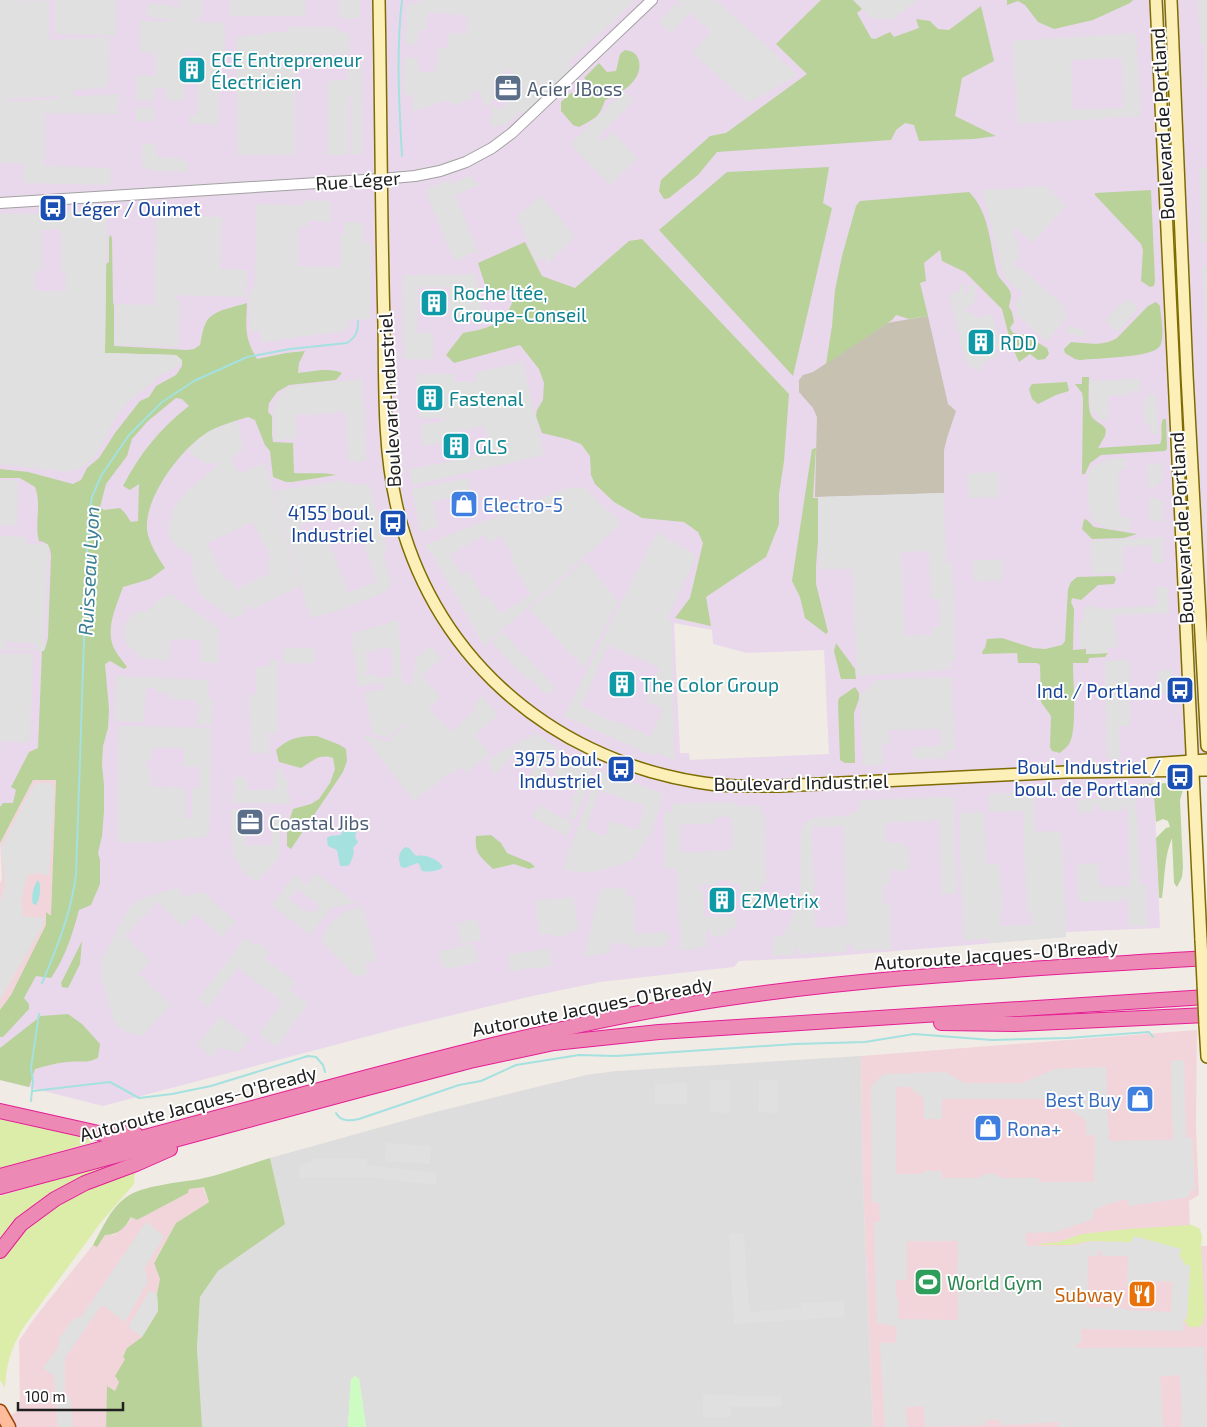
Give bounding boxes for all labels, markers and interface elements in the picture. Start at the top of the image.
street label: Boulevard de Portland [1145,27,1179,221]
place label: ECE Entrepreneur Électricien [211,48,362,93]
building icon: ECE Entrepreneur Électricien [177,55,207,85]
office icon: Acier JBoss [493,73,523,103]
place label: Acier JBoss [527,77,622,100]
street label: Rue Léger [315,166,402,194]
bus stop icon: Léger / Ouimet [38,193,68,223]
place label: Léger / Ouimet [72,197,201,220]
place label: Roche ltée, Groupe-Conseil [453,281,587,326]
building icon: Roche ltée, Groupe-Conseil [419,288,449,318]
street label: Boulevard Industriel [373,312,405,488]
building icon: RDD [966,327,996,357]
place label: RDD [1000,331,1037,354]
building icon: Fastenal [415,383,445,413]
place label: Fastenal [449,387,524,410]
building icon: GLS [441,431,471,461]
street label: Boulevard de Portland [1164,431,1198,625]
place label: GLS [475,435,507,458]
shop icon: Electro-5 [449,489,479,519]
place label: Electro-5 [483,493,563,516]
place label: 4155 boul. Industriel [288,501,374,546]
water label: Ruisseau Lyon [73,506,104,636]
bus stop icon: 4155 boul. Industriel [378,508,408,538]
building icon: The Color Group [607,669,637,699]
place label: The Color Group [641,673,779,696]
bus stop icon: Ind. / Portland [1165,675,1195,705]
place label: Ind. / Portland [1037,679,1161,702]
place label: 3975 boul. Industriel [514,747,602,792]
bus stop icon: 3975 boul. Industriel [606,754,636,784]
place label: Boul. Industriel / boul. de Portland [1014,755,1161,800]
bus stop icon: Boul. Industriel / boul. de Portland [1165,762,1195,792]
street label: Boulevard Industriel [713,769,889,795]
office icon: Coastal Jibs [235,807,265,837]
place label: Coastal Jibs [269,811,369,834]
building icon: E2Metrix [707,885,737,915]
place label: E2Metrix [741,889,819,912]
street label: Autoroute Jacques-O'Bready [873,934,1119,974]
street label: Autoroute Jacques-O'Bready [470,971,714,1041]
street label: Autoroute Jacques-O'Bready [77,1060,319,1146]
shop icon: Best Buy [1125,1084,1155,1114]
place label: Best Buy [1045,1088,1121,1111]
shop icon: Rona+ [973,1113,1003,1143]
place label: Rona+ [1007,1117,1061,1140]
sports icon: World Gym [913,1267,943,1297]
place label: World Gym [947,1271,1042,1294]
restaurant icon: Subway [1127,1279,1157,1309]
place label: Subway [1055,1283,1123,1306]
scale bar [18,1380,122,1412]
text: 100 m [25,1387,66,1405]

